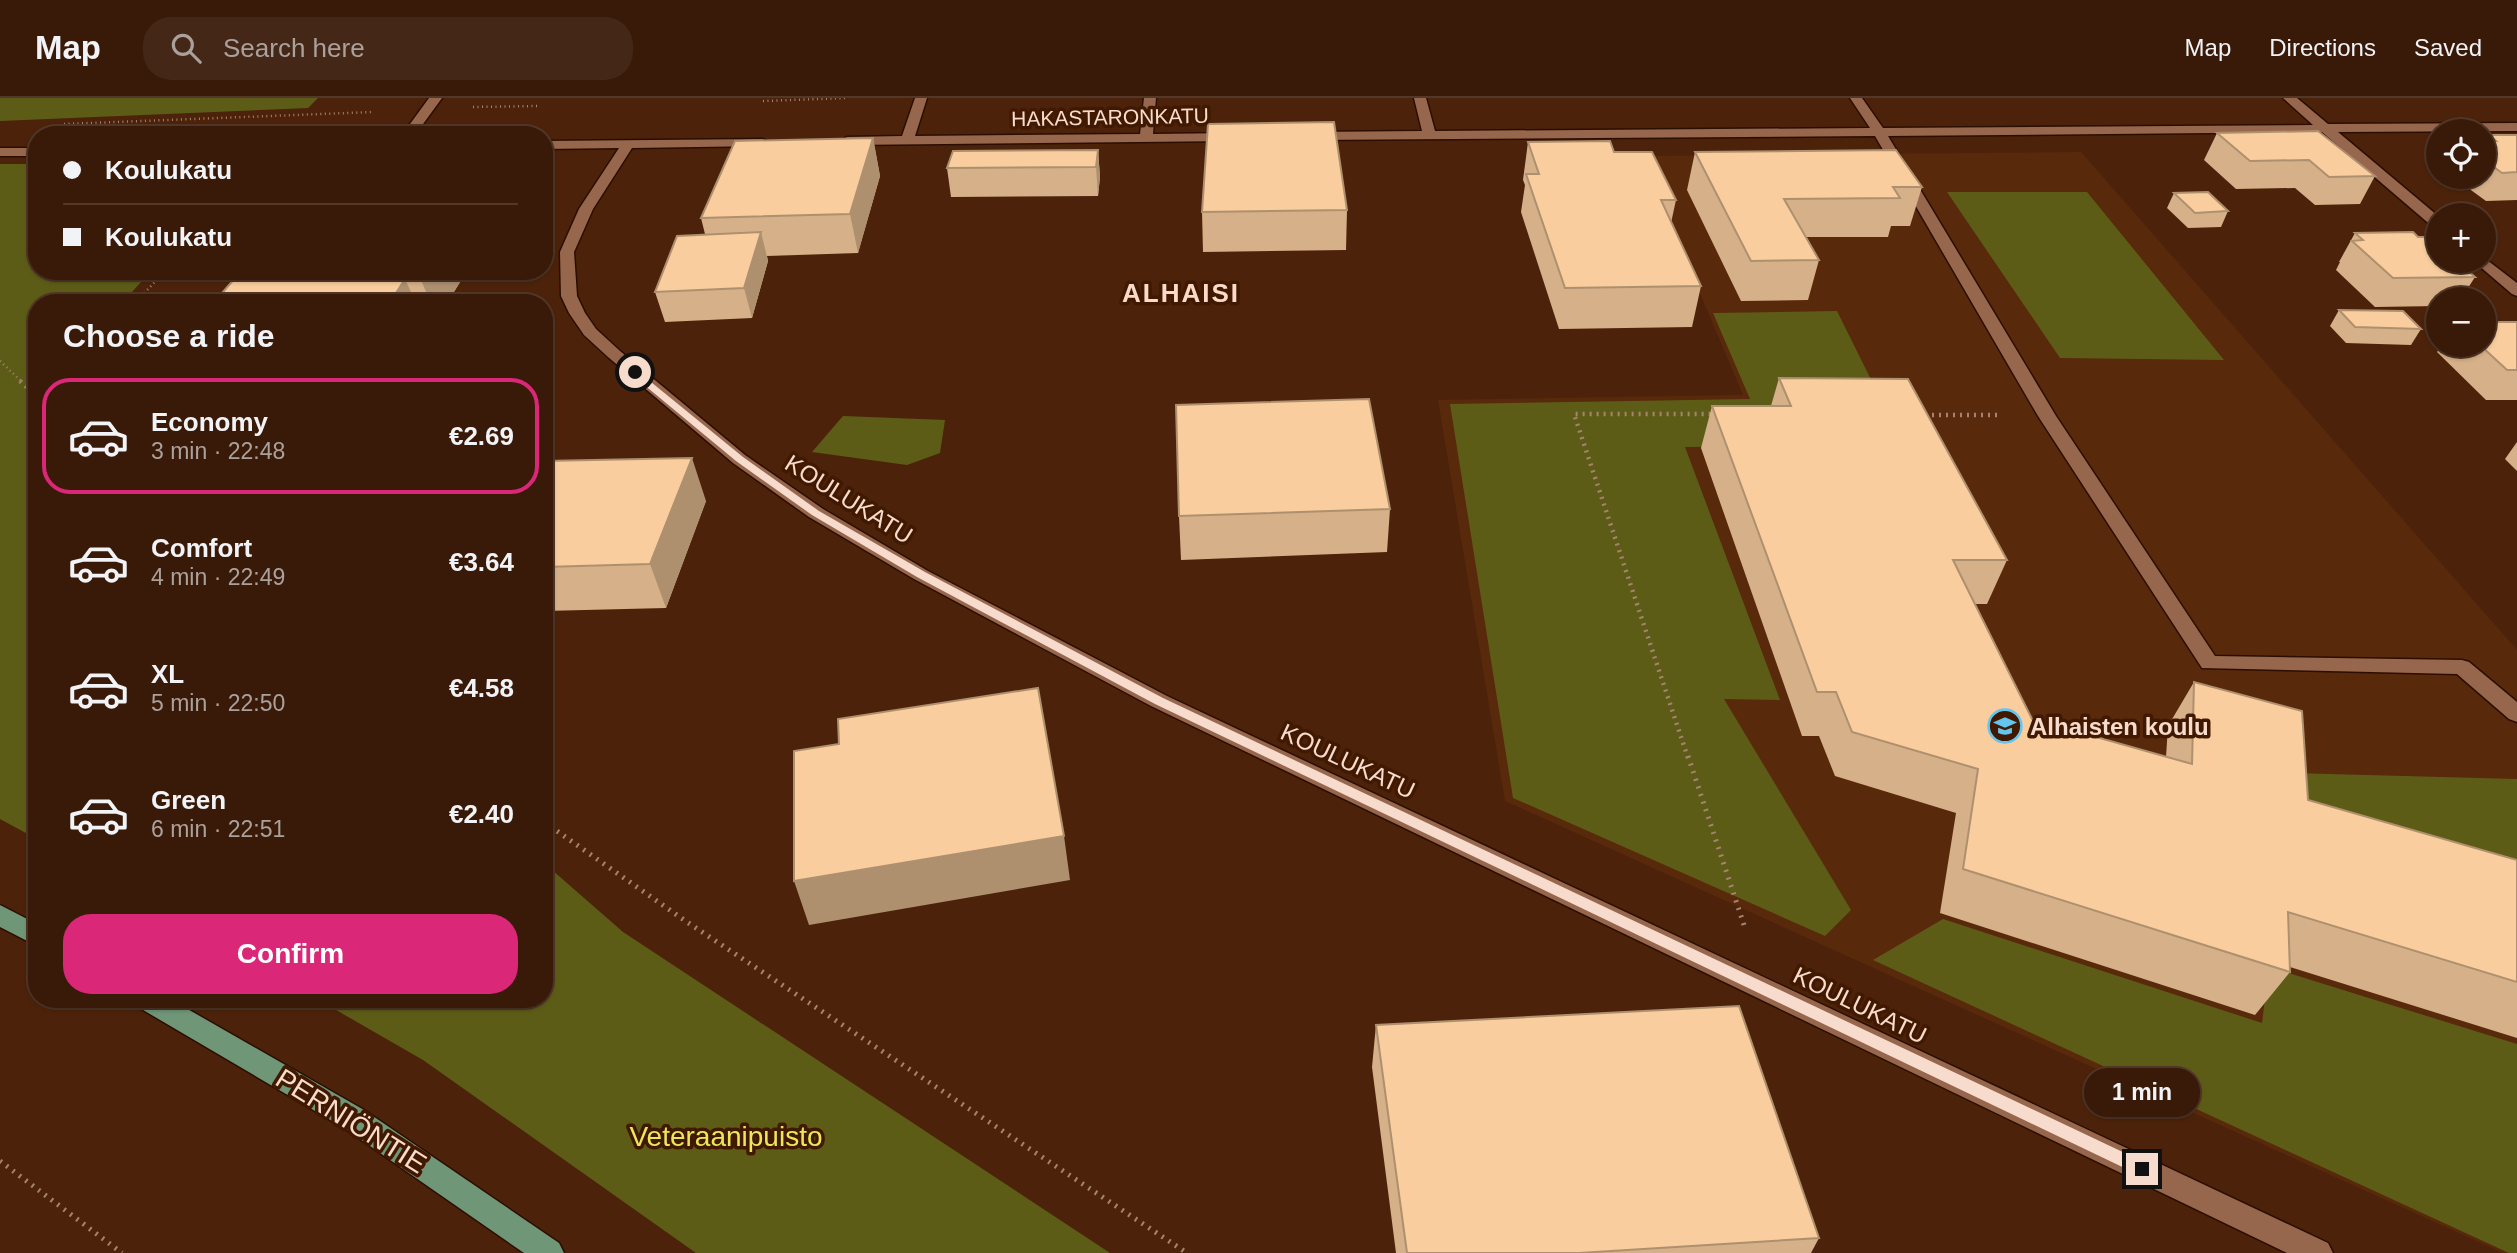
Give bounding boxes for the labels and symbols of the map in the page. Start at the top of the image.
street label: HAKASTARONKATU [1011,104,1209,130]
district label: ALHAISI [1122,278,1240,308]
route start [619,356,651,388]
street label: KOULUKATU [780,449,918,549]
school or university icon: Alhaisten koulu [1986,707,2024,745]
place label: Alhaisten koulu [2030,713,2209,740]
street label: KOULUKATU [1277,718,1419,804]
street label: KOULUKATU [1789,961,1931,1049]
street label: PERNIÖNTIE [270,1063,432,1179]
callout: 1 min [2084,1068,2200,1116]
park label: Veteraanipuisto [629,1121,823,1152]
route end [2126,1153,2158,1185]

